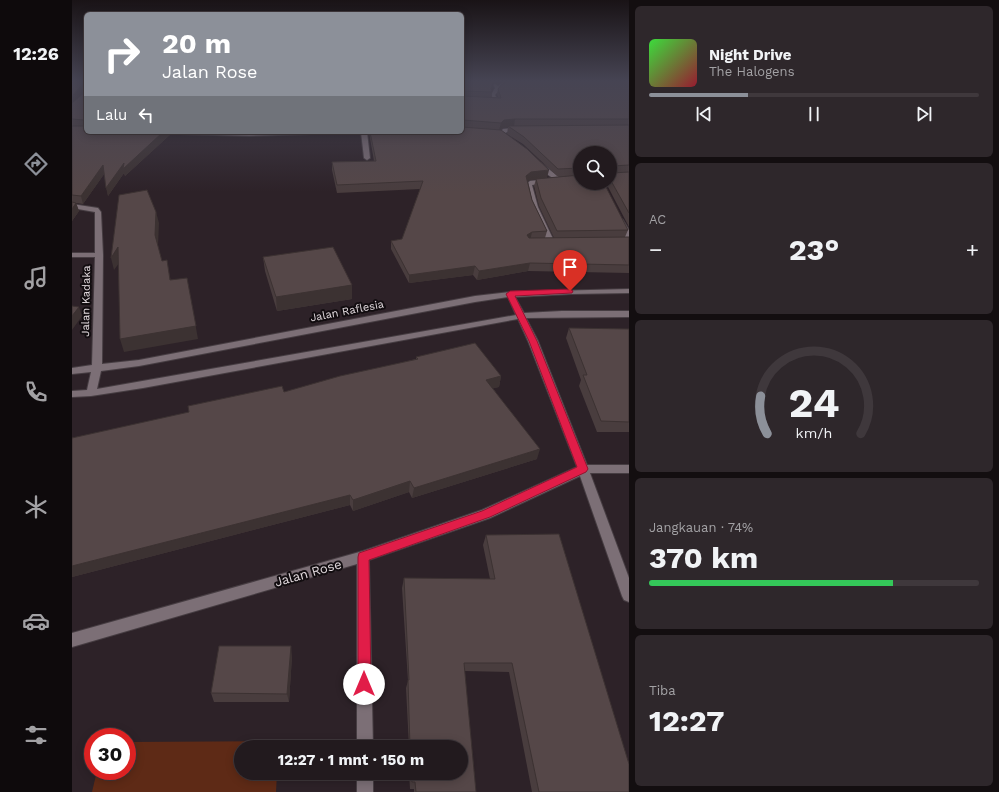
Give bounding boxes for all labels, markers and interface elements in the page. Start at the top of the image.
text: 20 m [162,27,231,60]
icon: right [96,28,148,80]
text: 12:26 [13,43,59,64]
text: Night Drive [709,46,792,64]
text: Jalan Rose [162,61,257,82]
text: The Halogens [709,64,795,79]
icon: previous [693,103,715,125]
icon: pause [803,103,825,125]
icon: next [913,103,935,125]
icon: left [135,104,157,126]
text: Lalu [96,106,127,124]
map controls [573,146,617,190]
button: search [573,146,617,190]
icon: directions [22,150,50,178]
text: AC [649,212,666,227]
text: 23° [789,232,839,267]
text: − [649,237,662,262]
text: + [966,237,979,262]
pin [553,250,587,291]
icon: arrive [559,256,581,278]
icon: music [22,264,50,292]
street label: Jalan Kadaka [79,265,93,337]
street label: Jalan Raflesia [309,297,385,325]
icon: phone [22,378,50,406]
text: 24 [788,378,840,427]
text: km/h [796,425,832,441]
icon: climate [22,493,50,521]
text: Jangkauan · 74% [649,520,753,535]
text: 370 km [649,540,758,575]
street label: Jalan Rose [273,556,343,590]
icon: car [22,607,50,635]
position arrow [343,663,385,705]
text: Tiba [649,683,676,698]
text: 12:27 [649,703,724,738]
icon: filters [22,721,50,749]
speed limit sign: 30 [84,728,136,780]
text: 12:27 · 1 mnt · 150 m [278,751,424,769]

